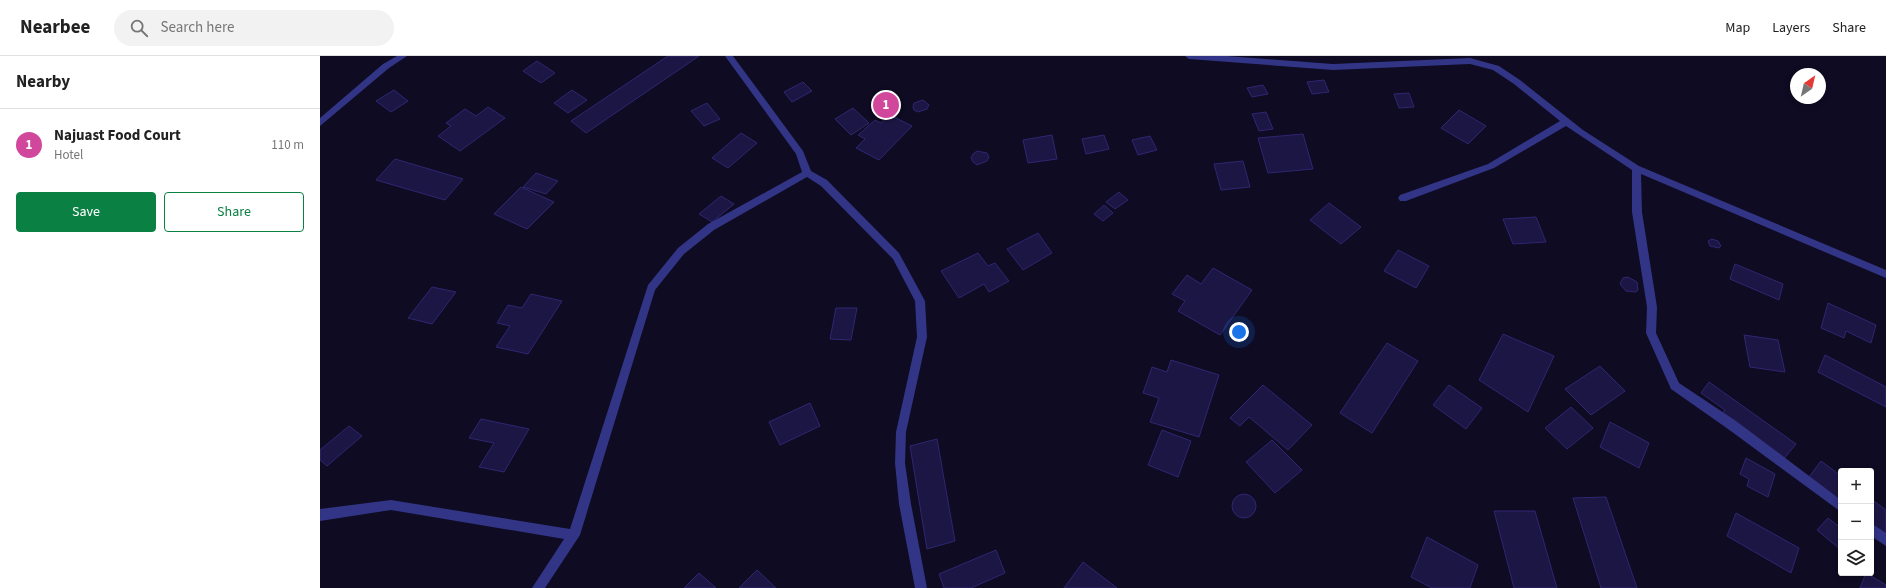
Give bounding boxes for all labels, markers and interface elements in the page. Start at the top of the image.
search box [114,10,394,46]
text: Nearbee [20,14,90,41]
icon: search [128,17,150,39]
text: Search here [160,17,234,38]
text: Map [1725,18,1750,38]
text: Layers [1772,18,1810,38]
text: Share [1832,18,1866,38]
north arrow [1790,68,1826,104]
text: Nearby [16,70,70,94]
pin: 1 [873,90,899,120]
text: Najuast Food Court [54,125,181,146]
text: 1 [26,136,32,154]
text: 110 m [271,136,304,154]
text: Hotel [54,146,83,164]
button: Save [16,192,156,232]
button: Share [164,192,304,232]
your location [1229,322,1249,342]
map controls [1838,468,1874,576]
button: + [1838,468,1874,504]
button: − [1838,504,1874,540]
button: layers [1838,540,1874,576]

